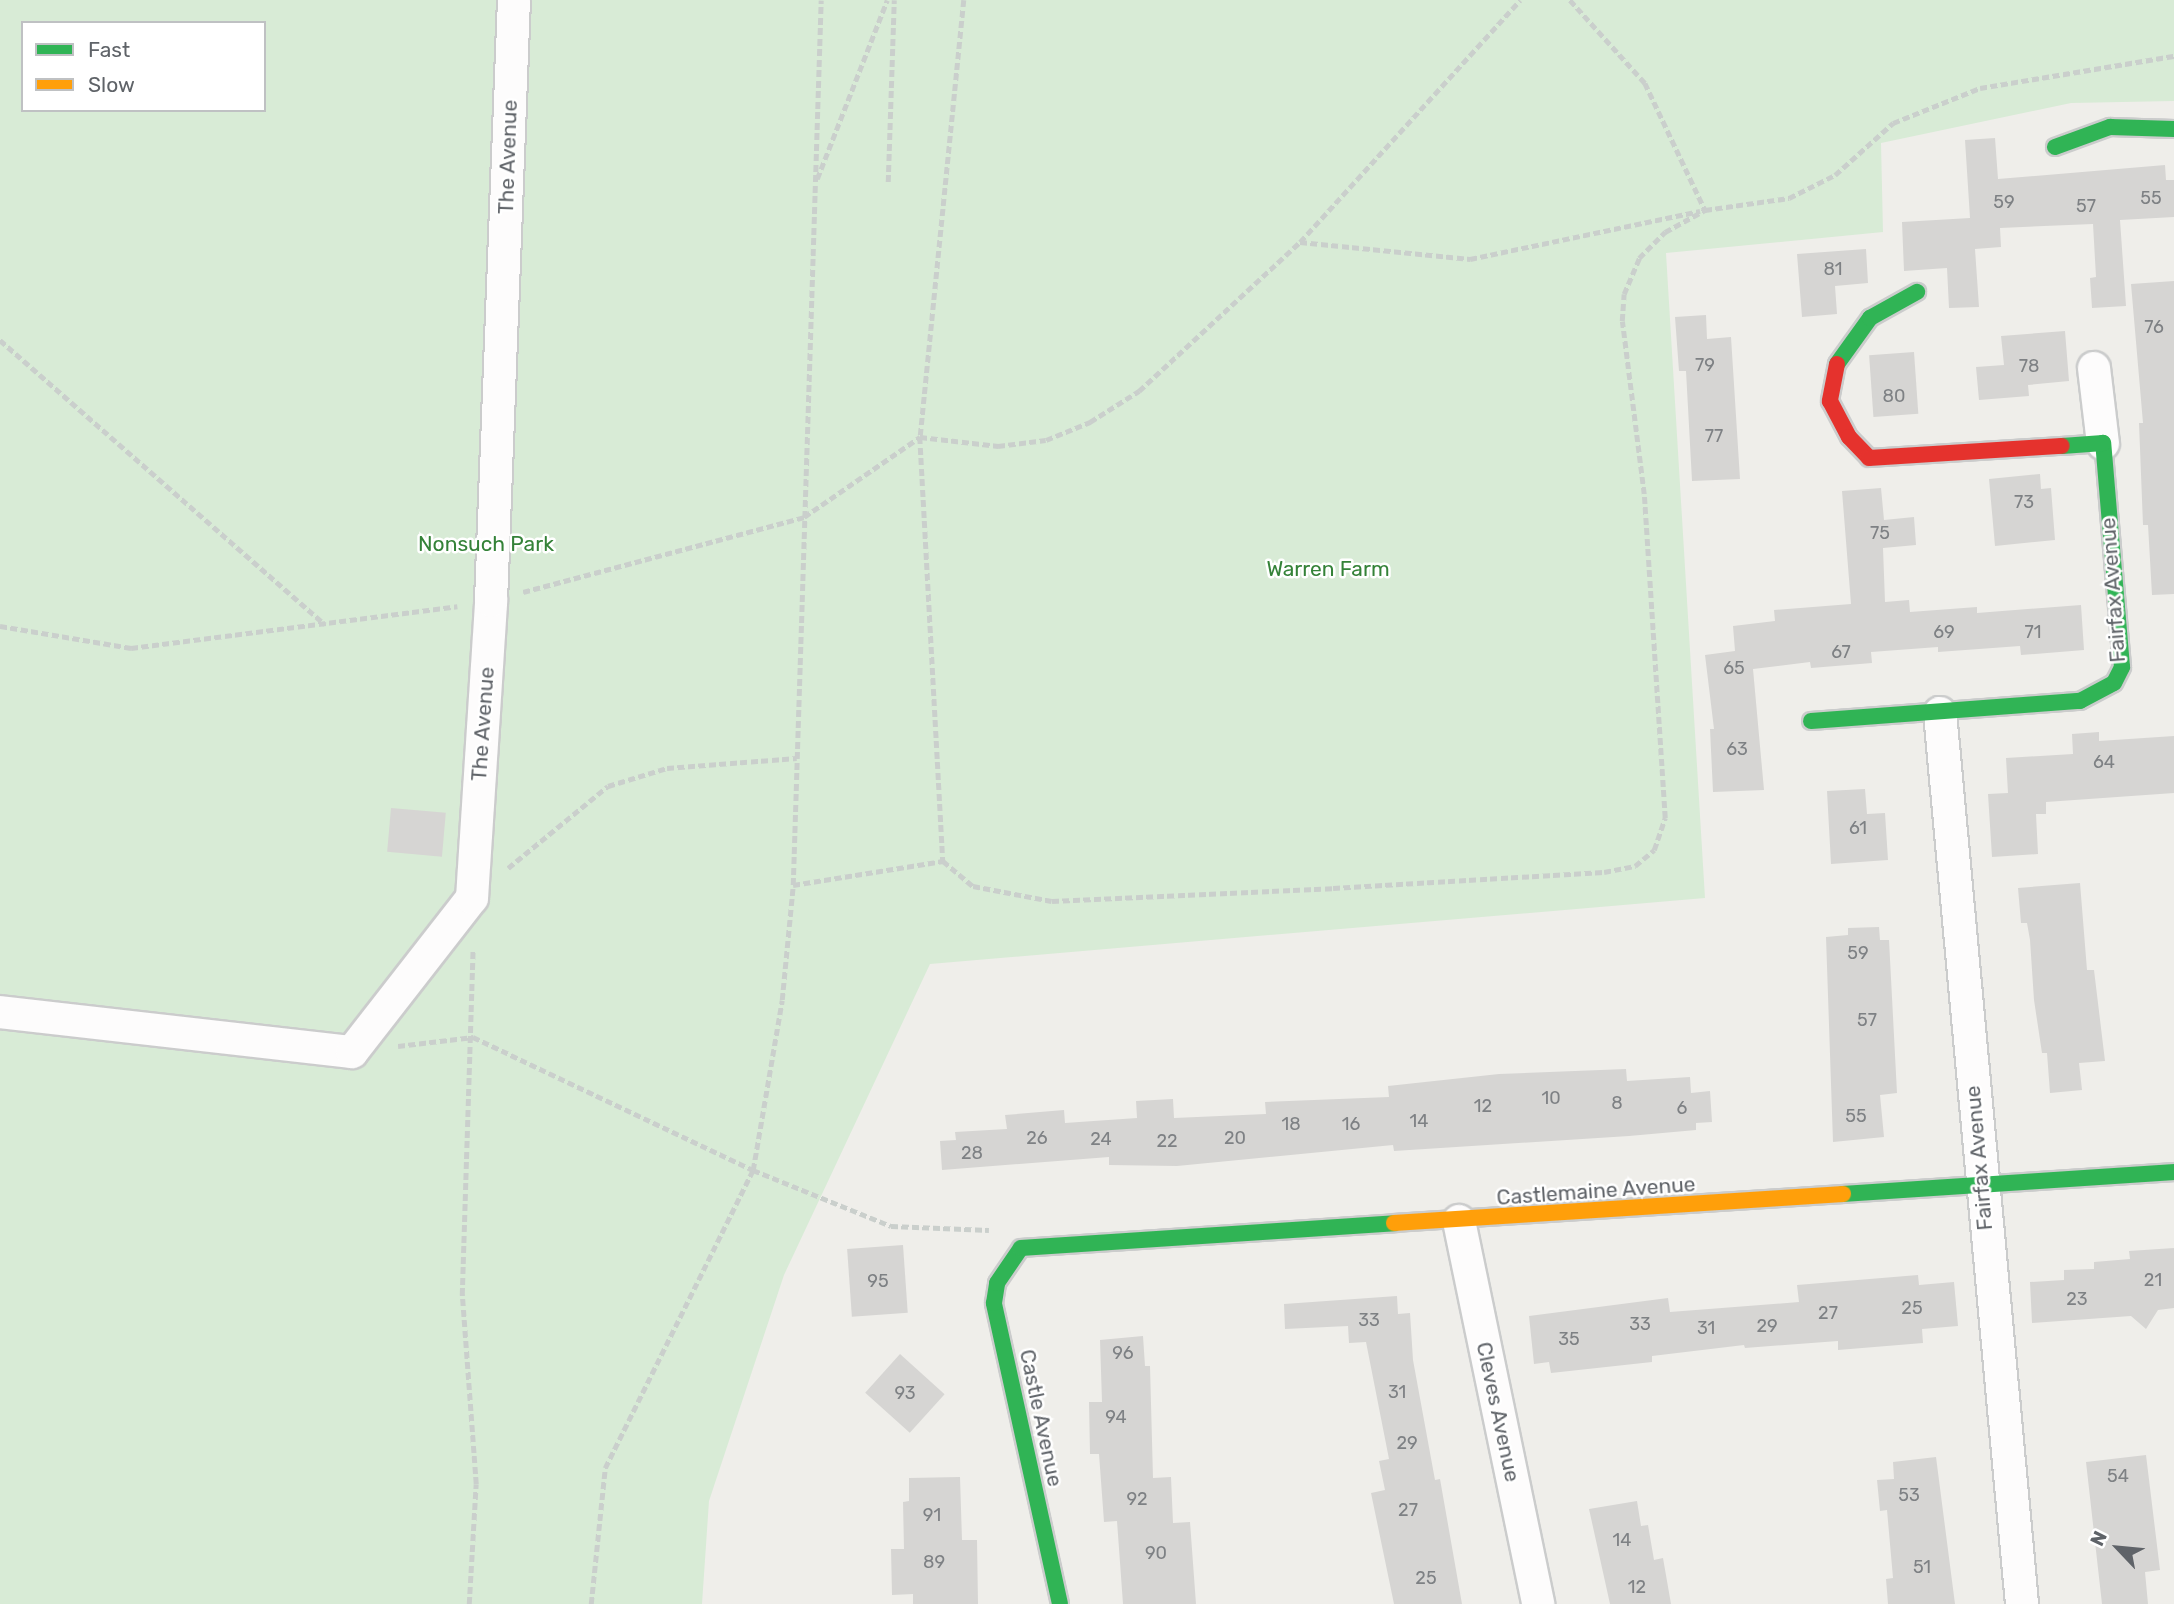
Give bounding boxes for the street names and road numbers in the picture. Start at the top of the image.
street label: The Avenue [493,99,523,215]
street label: Fairfax Avenue [2095,516,2131,664]
street label: The Avenue [466,666,500,782]
street label: Fairfax Avenue [1960,1084,1998,1232]
street label: Castlemaine Avenue [1495,1171,1697,1211]
street label: Cleves Avenue [1471,1340,1525,1484]
street label: Castle Avenue [1014,1347,1068,1489]

